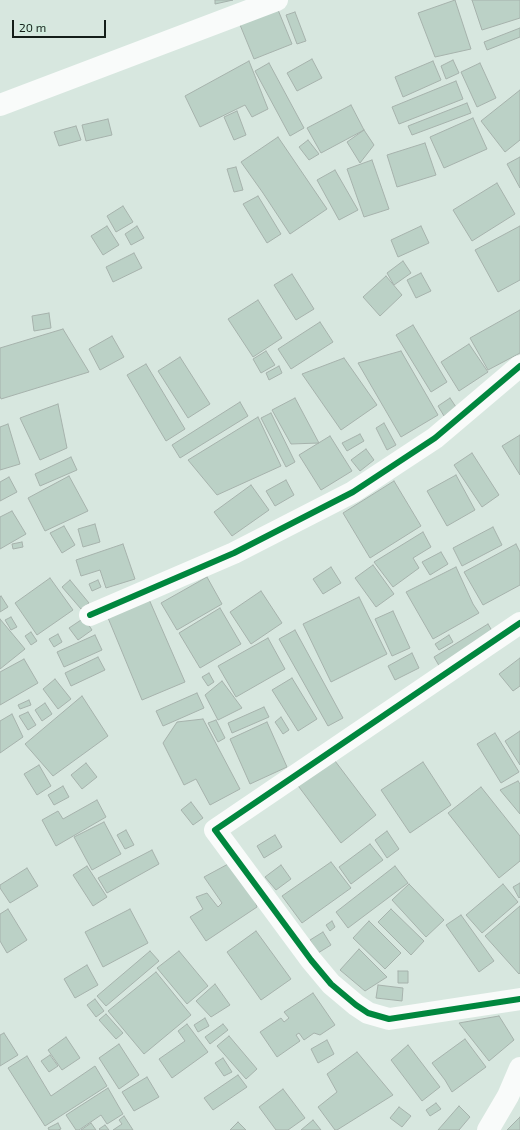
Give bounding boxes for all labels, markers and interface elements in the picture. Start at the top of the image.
scale bar [14,12,108,38]
text: 20 m [19,20,46,34]

